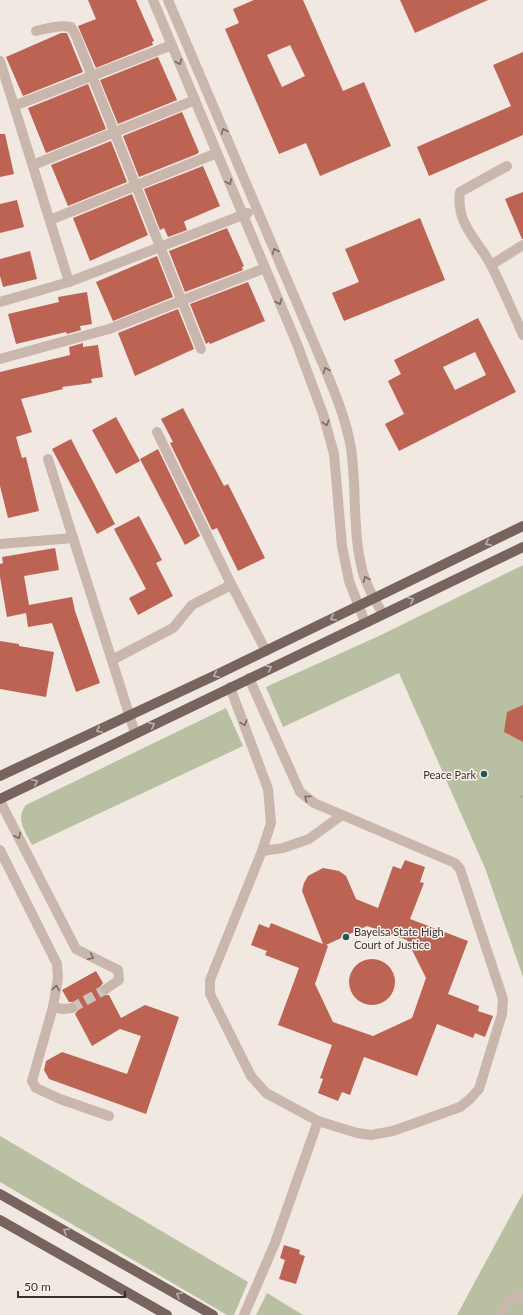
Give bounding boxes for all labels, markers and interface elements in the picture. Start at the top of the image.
one-way arrow [174,57,182,65]
one-way arrow [220,128,228,135]
one-way arrow [224,177,232,185]
one-way arrow [271,248,279,255]
one-way arrow [274,297,282,305]
one-way arrow [323,367,331,375]
one-way arrow [321,419,330,426]
one-way arrow [485,538,492,546]
one-way arrow [362,575,370,582]
one-way arrow [407,597,415,605]
one-way arrow [330,613,338,621]
one-way arrow [265,665,272,673]
one-way arrow [213,670,221,678]
one-way arrow [239,720,247,727]
one-way arrow [148,722,155,730]
one-way arrow [95,725,103,733]
place label: Peace Park [423,768,476,781]
marker: Peace Park [479,769,489,779]
one-way arrow [31,779,38,787]
one-way arrow [305,796,312,803]
one-way arrow [13,832,21,839]
place label: Bayelsa State High Court of Justice [354,925,444,951]
marker: Bayelsa State High Court of Justice [341,932,351,942]
one-way arrow [87,952,94,960]
one-way arrow [51,985,60,991]
one-way arrow [63,1229,70,1236]
scale bar [18,1273,125,1299]
text: 50 m [24,1279,51,1294]
one-way arrow [176,1293,183,1300]

